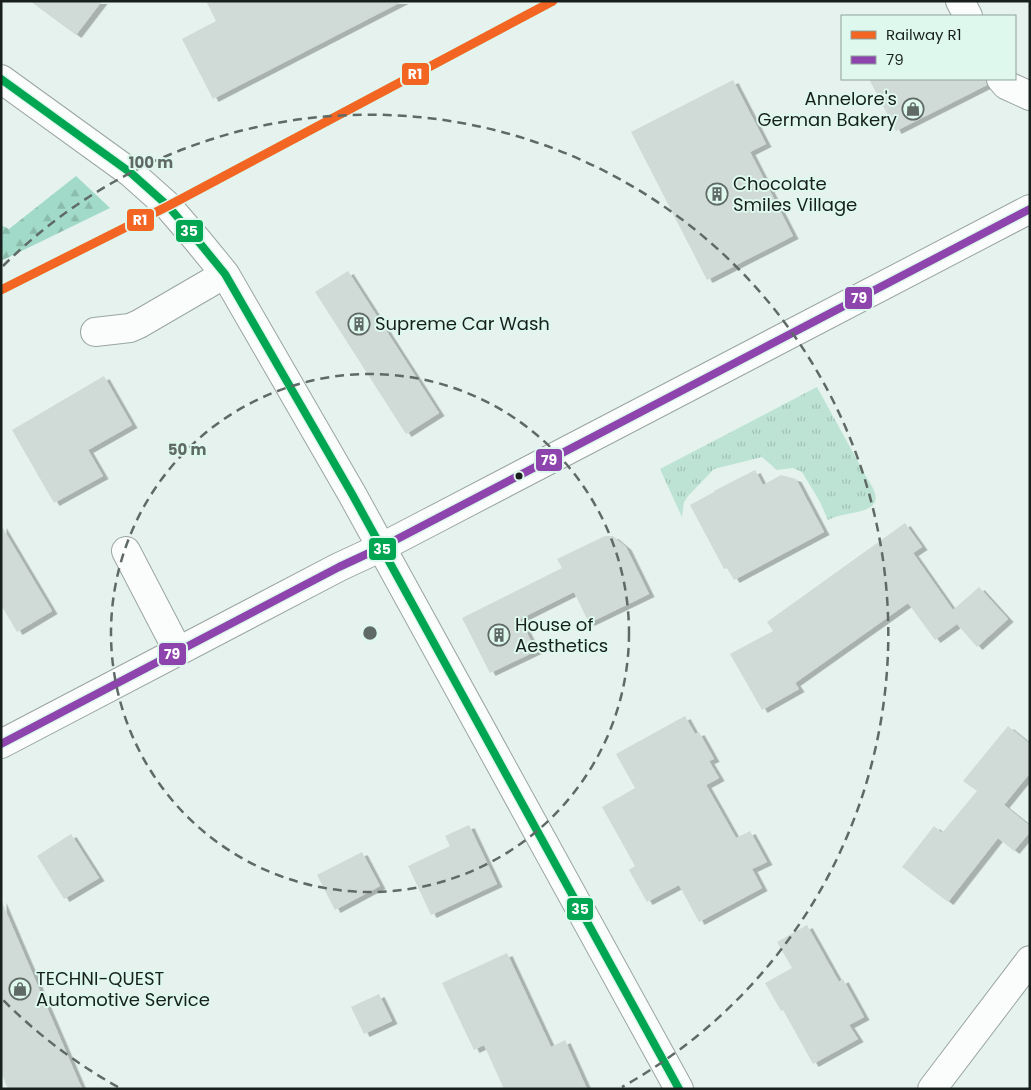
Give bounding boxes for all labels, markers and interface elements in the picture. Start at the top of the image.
legend [841,15,1016,80]
text: Railway R1 [886,24,961,45]
text: 79 [886,49,904,70]
line badge: R1 [401,62,430,86]
text: R1 [408,64,422,84]
place label: Annelore's German Bakery [758,86,897,132]
shop icon: Annelore's German Bakery [901,97,925,121]
text: 100 m [129,152,173,173]
place label: Chocolate Smiles Village [733,171,857,217]
building icon: Chocolate Smiles Village [705,182,729,206]
line badge: R1 [126,208,155,232]
text: R1 [133,210,147,230]
line badge: 35 [175,219,204,243]
text: 35 [180,221,198,241]
line badge: 79 [844,286,873,310]
text: 79 [851,288,867,308]
place label: Supreme Car Wash [375,311,550,336]
building icon: Supreme Car Wash [347,312,371,336]
text: 50 m [168,439,206,460]
line badge: 79 [535,448,563,472]
text: 79 [541,450,557,470]
unlabelled marker [514,471,524,481]
line badge: 35 [368,537,397,561]
text: 35 [373,539,391,559]
place label: House of Aesthetics [515,612,608,658]
building icon: House of Aesthetics [487,623,511,647]
centre of rings [361,624,379,642]
line badge: 79 [158,642,187,666]
text: 79 [164,644,180,664]
line badge: 35 [566,897,594,921]
text: 35 [571,899,589,919]
place label: TECHNI-QUEST Automotive Service [36,966,210,1012]
shop icon: TECHNI-QUEST Automotive Service [8,977,32,1001]

